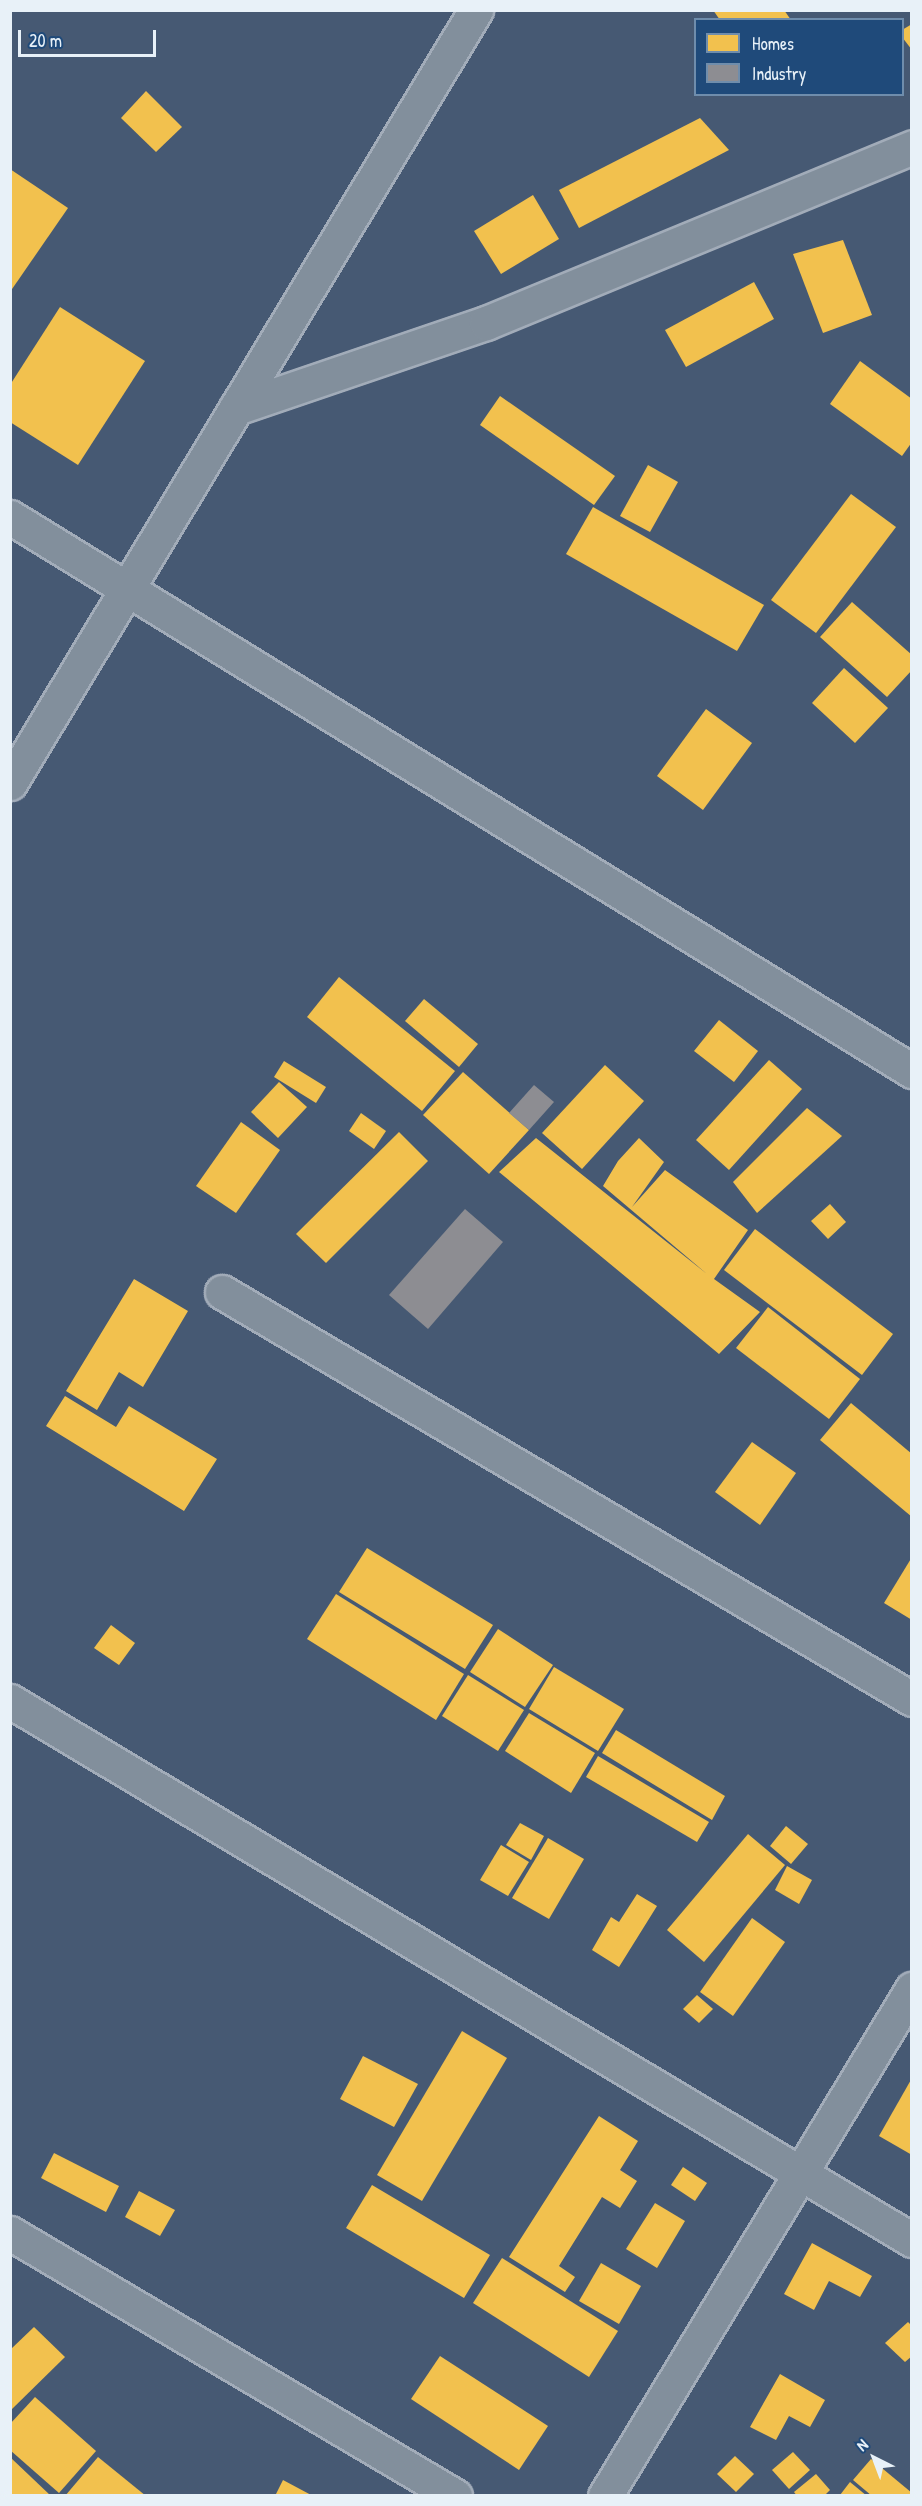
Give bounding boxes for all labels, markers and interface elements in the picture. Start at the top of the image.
scale bar [21,18,159,56]
legend [694,18,904,96]
text: 20 m [29,28,62,53]
text: Homes [752,31,794,56]
text: Industry [752,61,806,86]
north arrow [844,2428,904,2488]
text: N [851,2434,872,2456]

